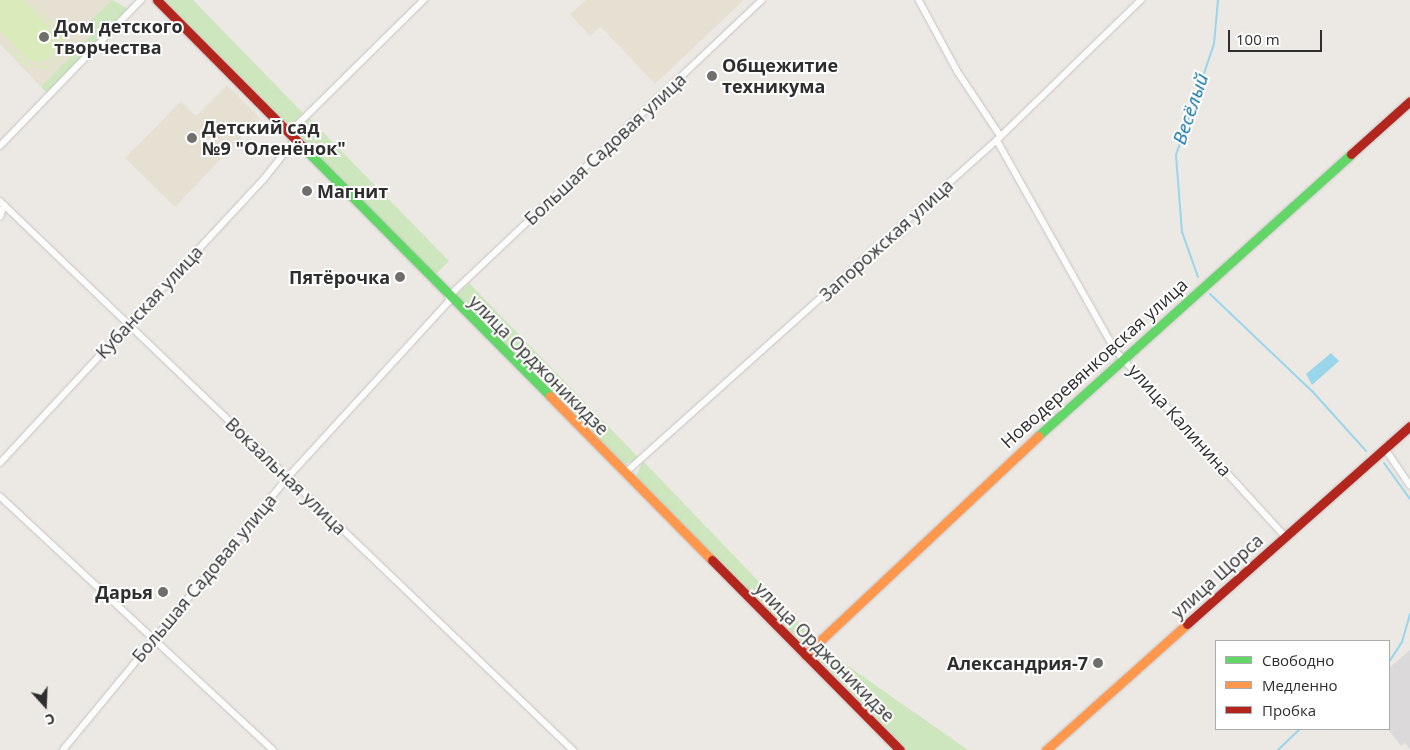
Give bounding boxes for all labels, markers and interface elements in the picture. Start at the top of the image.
place label: Дом детского творчества [54,16,183,58]
scale bar [1230,20,1324,52]
text: 100 m [1236,29,1280,49]
marker: Дом детского творчества [38,31,50,43]
place label: Общежитие техникума [722,55,838,98]
street label: Большая Садовая улица [520,68,690,230]
marker: Общежитие техникума [706,70,718,82]
water label: Весёлый [1168,70,1214,148]
place label: Детский сад №9 "Оленёнок" [202,117,346,160]
marker: Детский сад №9 "Оленёнок" [186,132,198,144]
street label: Запорожская улица [815,174,957,306]
place label: Магнит [317,180,388,202]
marker: Магнит [301,185,313,197]
street label: Кубанская улица [91,241,207,363]
place label: Пятёрочка [289,266,390,288]
marker: Пятёрочка [394,271,406,283]
street label: Новодеревянковская улица [996,273,1192,453]
street label: улица Орджоникидзе [465,291,613,439]
street label: улица Калинина [1124,359,1236,481]
street label: Вокзальная улица [221,413,351,539]
street label: Большая Садовая улица [127,489,281,667]
street label: улица Щорса [1167,529,1267,623]
street label: улица Орджоникидзе [751,578,899,726]
place label: Дарья [95,581,153,603]
marker: Дарья [157,586,169,598]
legend [1215,640,1390,730]
text: Свободно [1262,650,1334,670]
place label: Александрия-7 [947,652,1088,674]
marker: Александрия-7 [1092,657,1104,669]
text: Медленно [1262,675,1338,695]
north arrow [20,680,70,730]
text: Пробка [1262,700,1316,720]
text: С [43,709,58,730]

